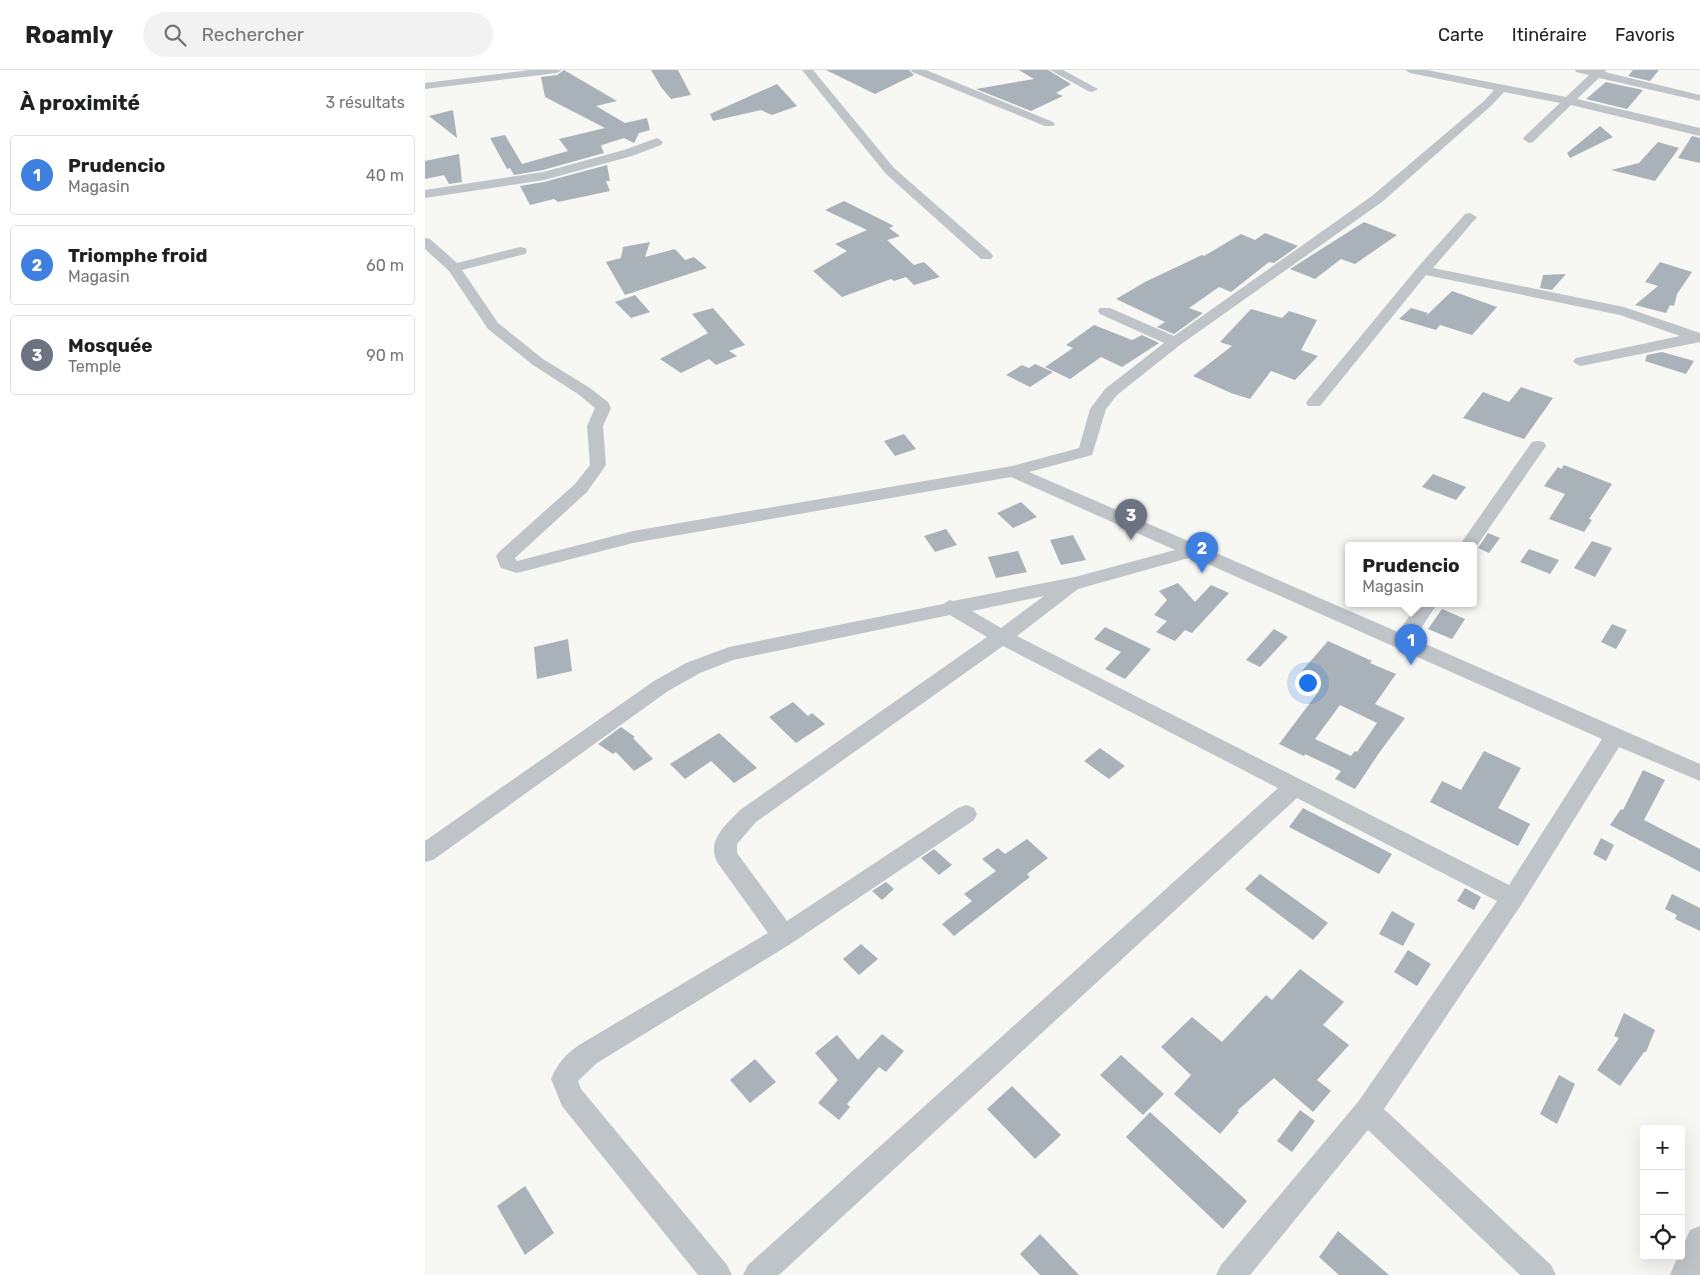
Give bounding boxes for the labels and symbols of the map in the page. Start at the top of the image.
pin: 3 [1115,499,1147,540]
pin: 2 [1186,532,1218,573]
pin: 1 [1395,624,1427,665]
your location [1295,670,1321,696]

